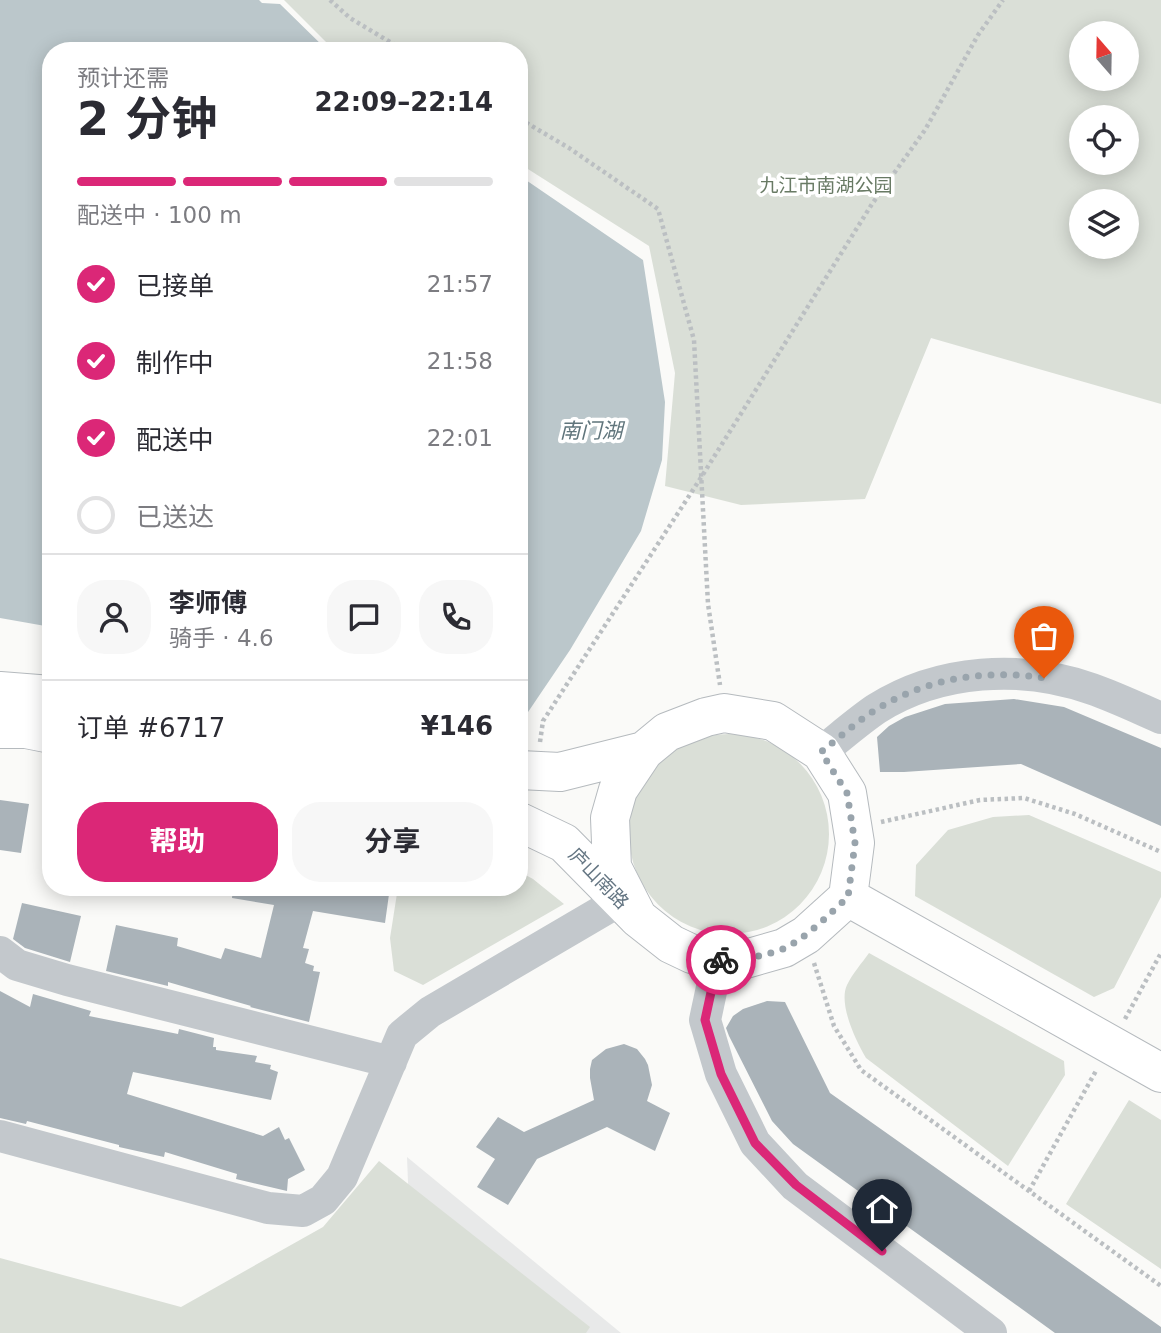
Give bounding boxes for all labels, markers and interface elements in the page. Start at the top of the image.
north arrow [1069,21,1139,91]
map controls [1069,21,1139,259]
text: 预计还需 [77,65,169,91]
text: 22:09–22:14 [314,87,493,117]
text: 2 分钟 [77,92,217,146]
button: locate [1069,105,1139,175]
park label: 九江市南湖公园 [759,174,893,196]
button: layers [1069,189,1139,259]
text: 配送中 · 100 m [77,202,242,228]
icon: check [77,265,115,303]
text: 已接单 [136,271,214,301]
text: 21:57 [427,271,493,297]
icon: check [77,342,115,380]
text: 制作中 [136,348,214,378]
text: 21:58 [427,348,493,374]
icon: check [77,419,115,457]
water label: 南门湖 [560,419,625,443]
text: 配送中 [136,425,214,455]
text: 22:01 [427,425,493,451]
text: 已送达 [136,502,214,532]
button: person [77,580,151,654]
button: chat [327,580,401,654]
button: phone [419,580,493,654]
text: 李师傅 [169,588,247,618]
pin [1014,606,1074,678]
icon: bag [1025,617,1063,655]
text: 骑手 · 4.6 [169,625,274,651]
text: ¥146 [421,711,493,741]
text: 订单 #6717 [77,713,225,743]
button: 帮助 [77,802,278,882]
button: 分享 [292,802,493,882]
street label: 庐山南路 [565,843,633,913]
courier [686,925,756,995]
icon: bike [702,941,740,979]
pin [852,1179,912,1251]
icon: home [863,1190,901,1228]

